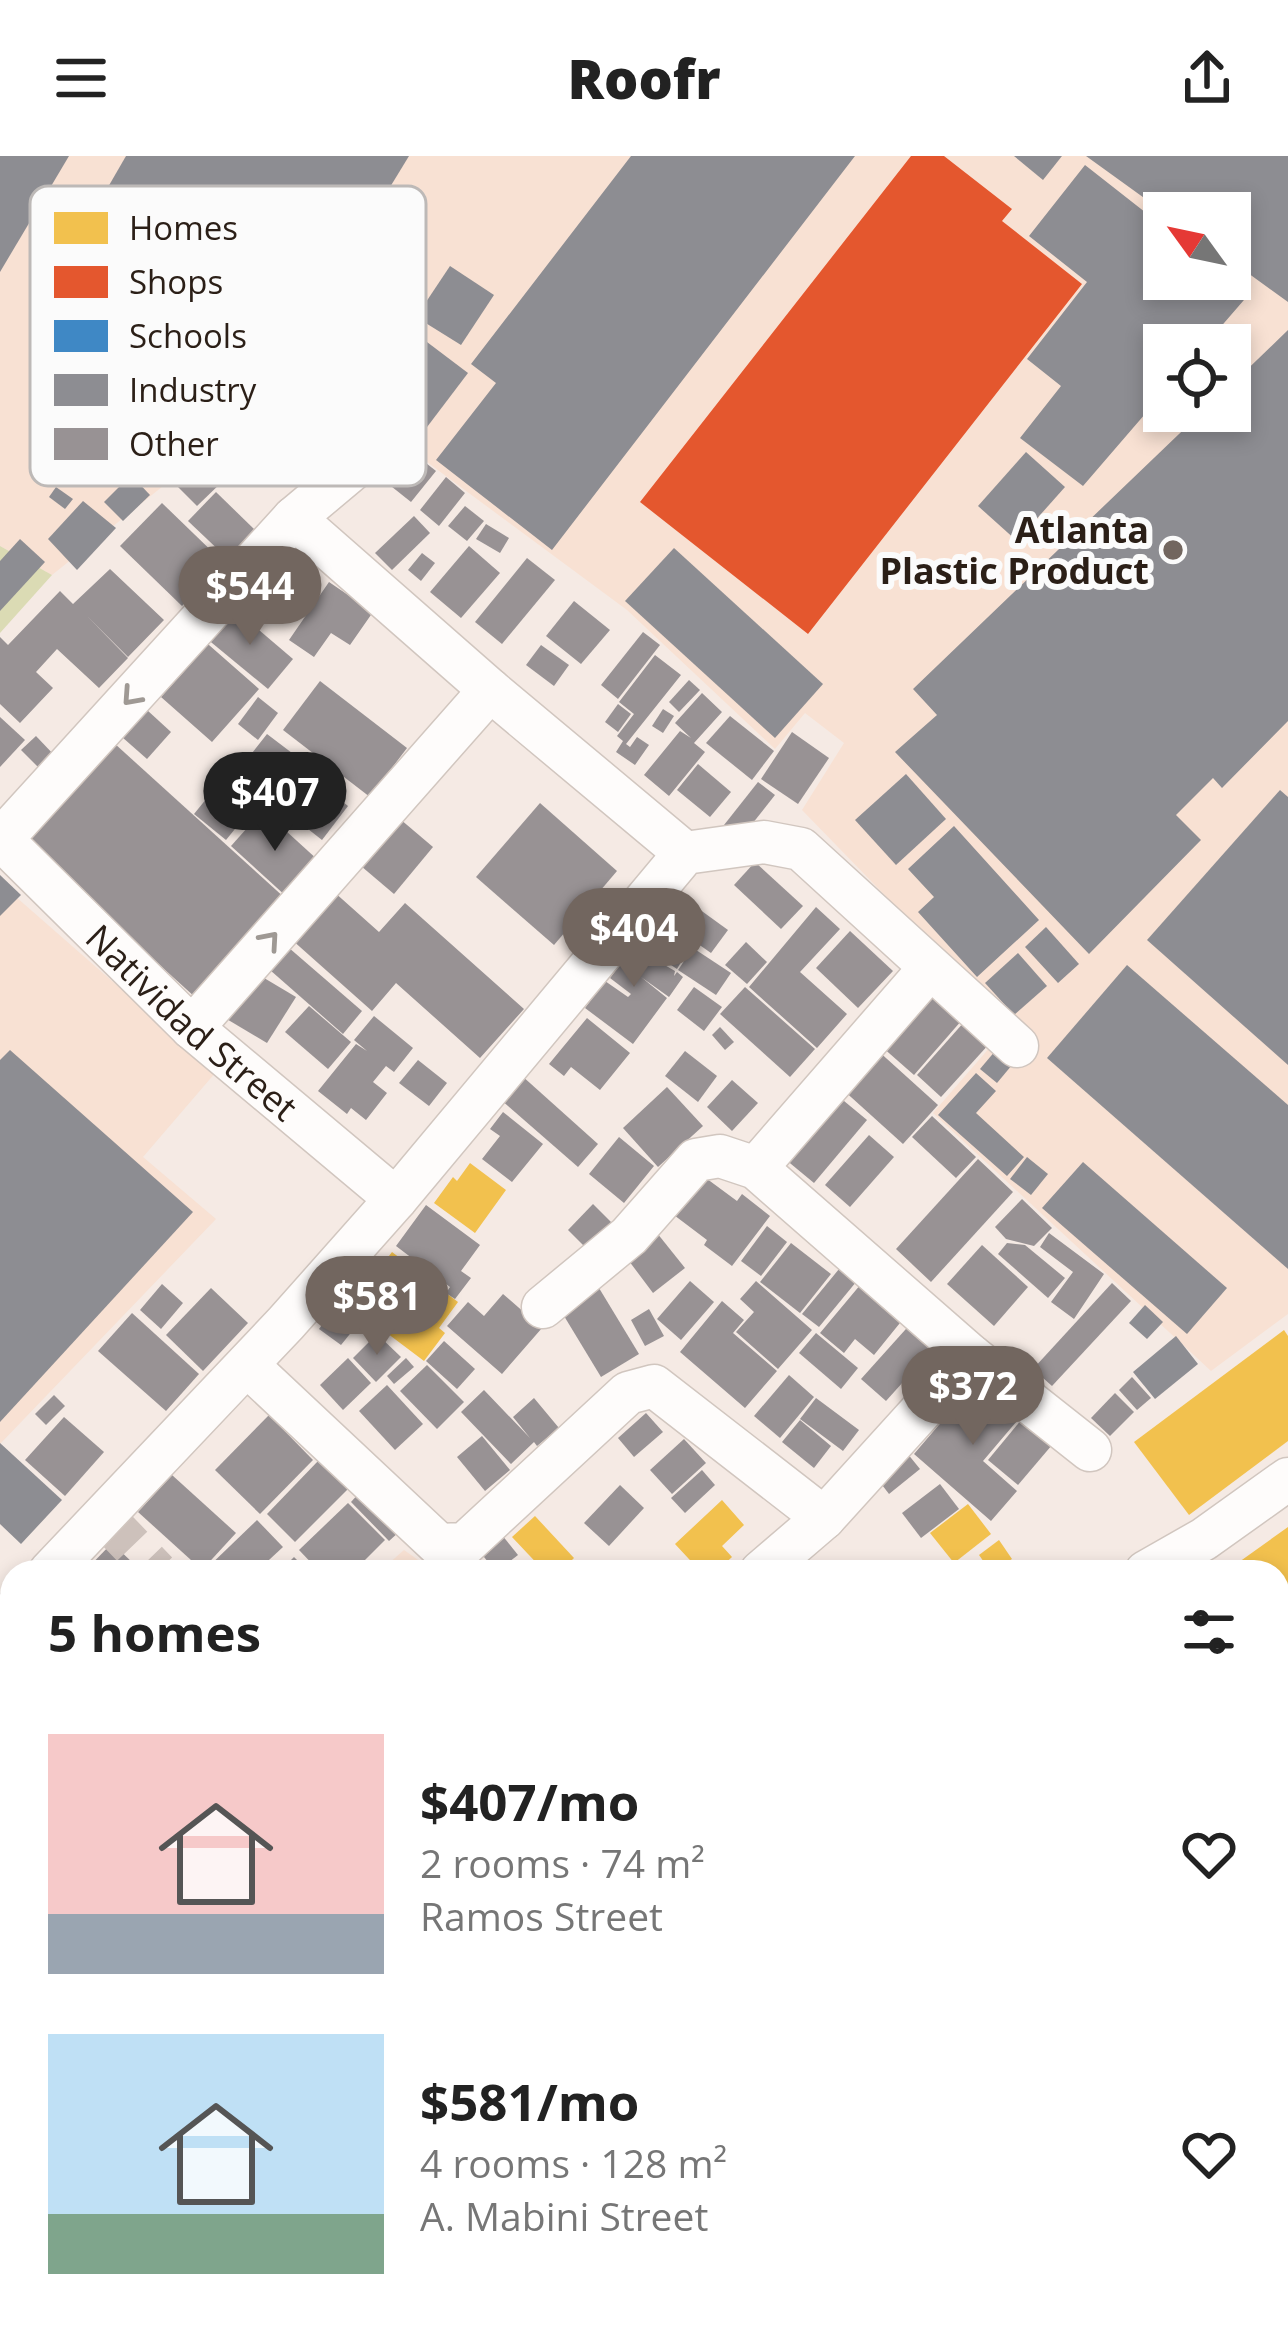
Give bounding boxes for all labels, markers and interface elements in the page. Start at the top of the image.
text: Roofr [567,41,721,115]
icon: menu [48,45,114,111]
icon: share [1174,45,1240,111]
legend [30,186,426,486]
north arrow [1143,192,1251,300]
map controls [1143,192,1251,432]
text: Homes [129,205,238,250]
text: Shops [129,259,223,304]
text: Schools [129,313,247,358]
button: locate [1143,324,1251,432]
text: Industry [129,367,257,412]
text: Other [129,421,219,466]
place label: Atlanta Plastic Product [879,505,1149,595]
marker: Atlanta Plastic Product [1160,537,1186,563]
pin: $544 [179,546,321,648]
text: $544 [205,558,295,611]
one-way arrow [123,684,145,705]
pin: $407 [204,752,346,854]
text: $407 [230,764,320,817]
pin: $404 [563,888,705,990]
text: $404 [589,900,679,953]
street label: Natividad Street [76,913,308,1131]
one-way arrow [256,932,277,954]
pin: $581 [306,1256,448,1358]
text: $581 [332,1268,422,1321]
pin: $372 [902,1346,1044,1448]
text: $372 [928,1358,1018,1411]
text: 5 homes [48,1597,261,1667]
icon: filters [1176,1599,1242,1665]
text: $407/mo [420,1766,639,1836]
icon: home [144,1782,288,1926]
icon: heart [1176,1821,1242,1887]
text: 2 rooms · 74 m² [420,1836,705,1889]
text: Ramos Street [420,1889,663,1942]
text: $581/mo [420,2066,639,2136]
icon: home [144,2082,288,2226]
icon: heart [1176,2121,1242,2187]
text: 4 rooms · 128 m² [420,2136,727,2189]
text: A. Mabini Street [420,2189,708,2242]

